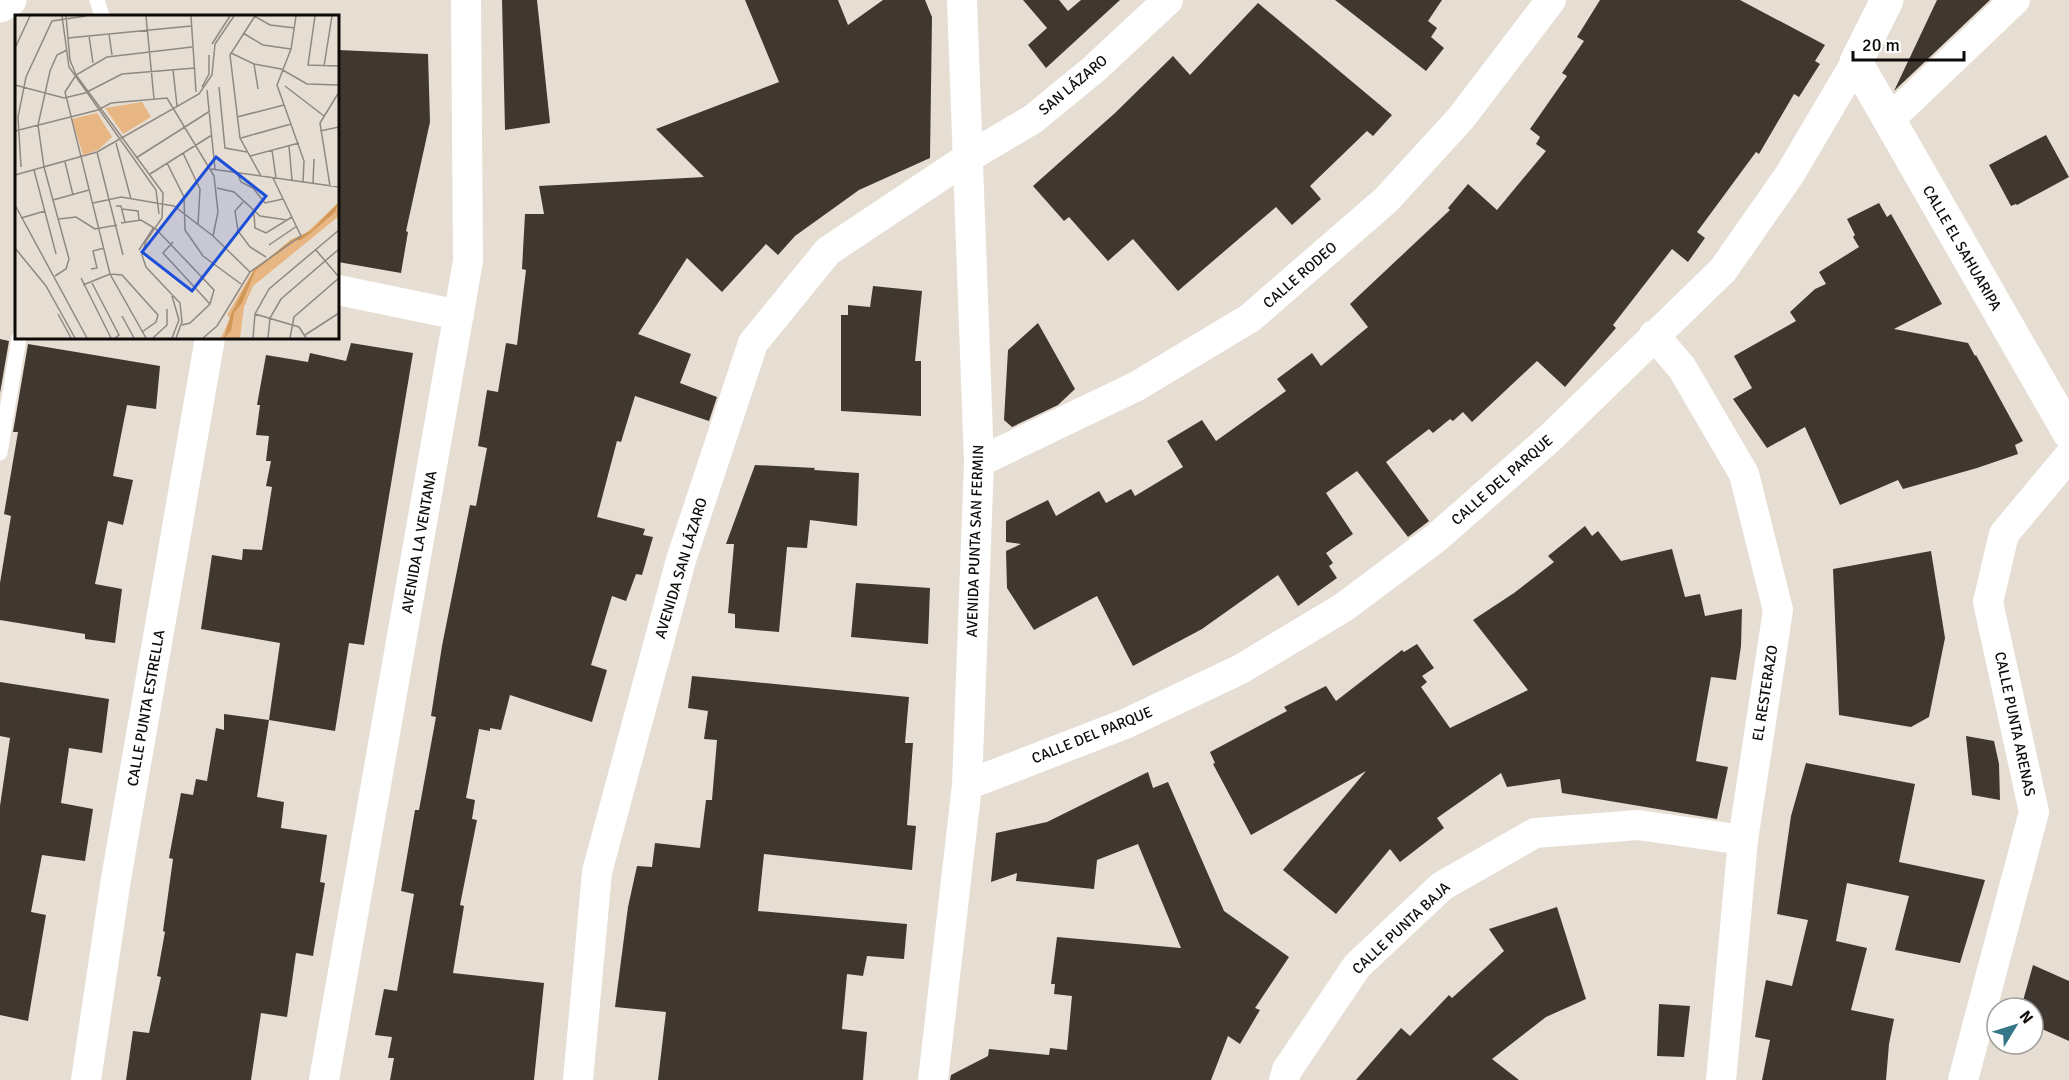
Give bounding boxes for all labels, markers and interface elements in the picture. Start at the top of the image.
inset map [15,15,339,339]
scale bar [1853,24,1964,62]
text: 20 m [1862,34,1900,56]
street label: SAN LÁZARO [1034,50,1111,119]
street label: CALLE EL SAHUARIPA [1919,182,2005,314]
street label: CALLE RODEO [1259,238,1341,312]
street label: CALLE DEL PARQUE [1448,431,1556,529]
street label: AVENIDA PUNTA SAN FERMIN [963,444,987,638]
street label: AVENIDA LA VENTANA [398,469,440,615]
street label: AVENIDA SAN LÁZARO [650,495,711,641]
street label: CALLE PUNTA ESTRELLA [123,628,169,788]
street label: EL RESTERAZO [1749,644,1781,742]
street label: CALLE PUNTA ARENAS [1991,650,2039,798]
street label: CALLE DEL PARQUE [1029,703,1155,767]
street label: CALLE PUNTA BAJA [1348,878,1454,978]
north arrow [1985,996,2045,1056]
text: N [2015,1007,2037,1028]

